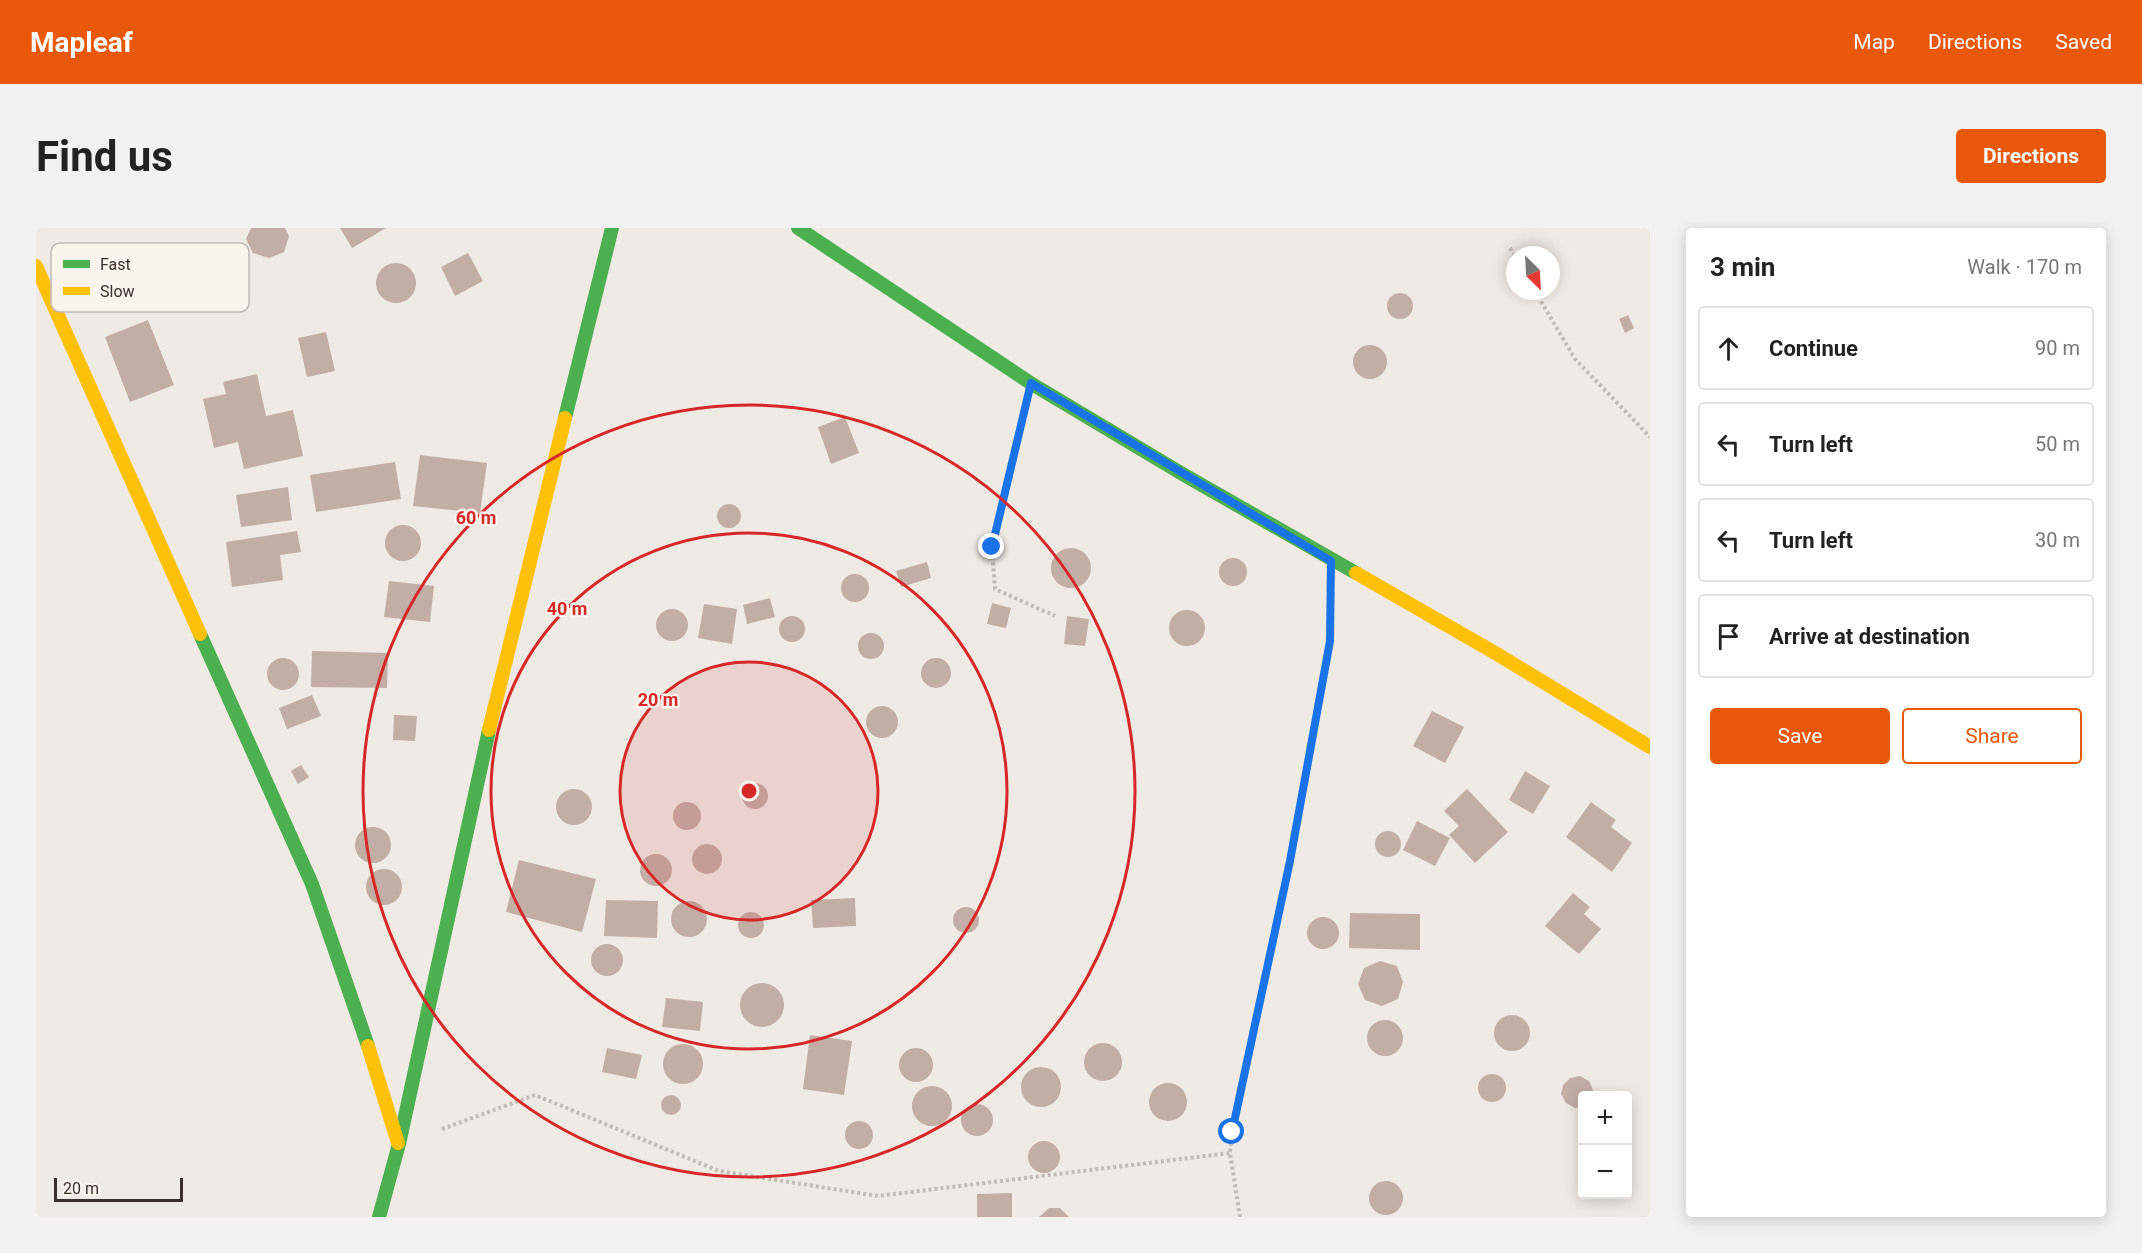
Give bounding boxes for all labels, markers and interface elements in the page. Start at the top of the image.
text: Mapleaf [30,26,133,59]
text: Map [1853,30,1895,54]
text: Directions [1928,30,2022,54]
text: Saved [2055,30,2112,54]
button: Directions [1956,129,2106,183]
text: Find us [36,132,173,181]
legend [51,243,249,312]
north arrow [1506,246,1560,300]
text: 3 min [1710,252,1775,282]
text: Fast [100,255,131,274]
text: Walk · 170 m [1967,255,2082,279]
text: Slow [100,282,135,301]
icon: ahead [1712,332,1745,365]
text: Continue [1769,336,1858,361]
text: 90 m [2035,336,2080,360]
icon: left [1712,428,1745,461]
text: Turn left [1769,432,1853,457]
text: 50 m [2035,432,2080,456]
text: 60 m [456,507,496,528]
icon: left [1712,524,1745,557]
text: Turn left [1769,528,1853,553]
text: 30 m [2035,528,2080,552]
route end [978,533,1004,559]
text: 40 m [547,598,587,619]
icon: arrive [1712,620,1745,653]
text: Arrive at destination [1769,624,1970,649]
text: 20 m [638,689,678,710]
button: Save [1710,708,1890,764]
button: Share [1902,708,2082,764]
centre of rings [739,781,759,801]
map controls [1578,1091,1632,1199]
button: + [1578,1091,1632,1145]
route start [1218,1118,1244,1144]
button: − [1578,1145,1632,1199]
scale bar [54,1175,183,1202]
text: 20 m [63,1179,99,1198]

